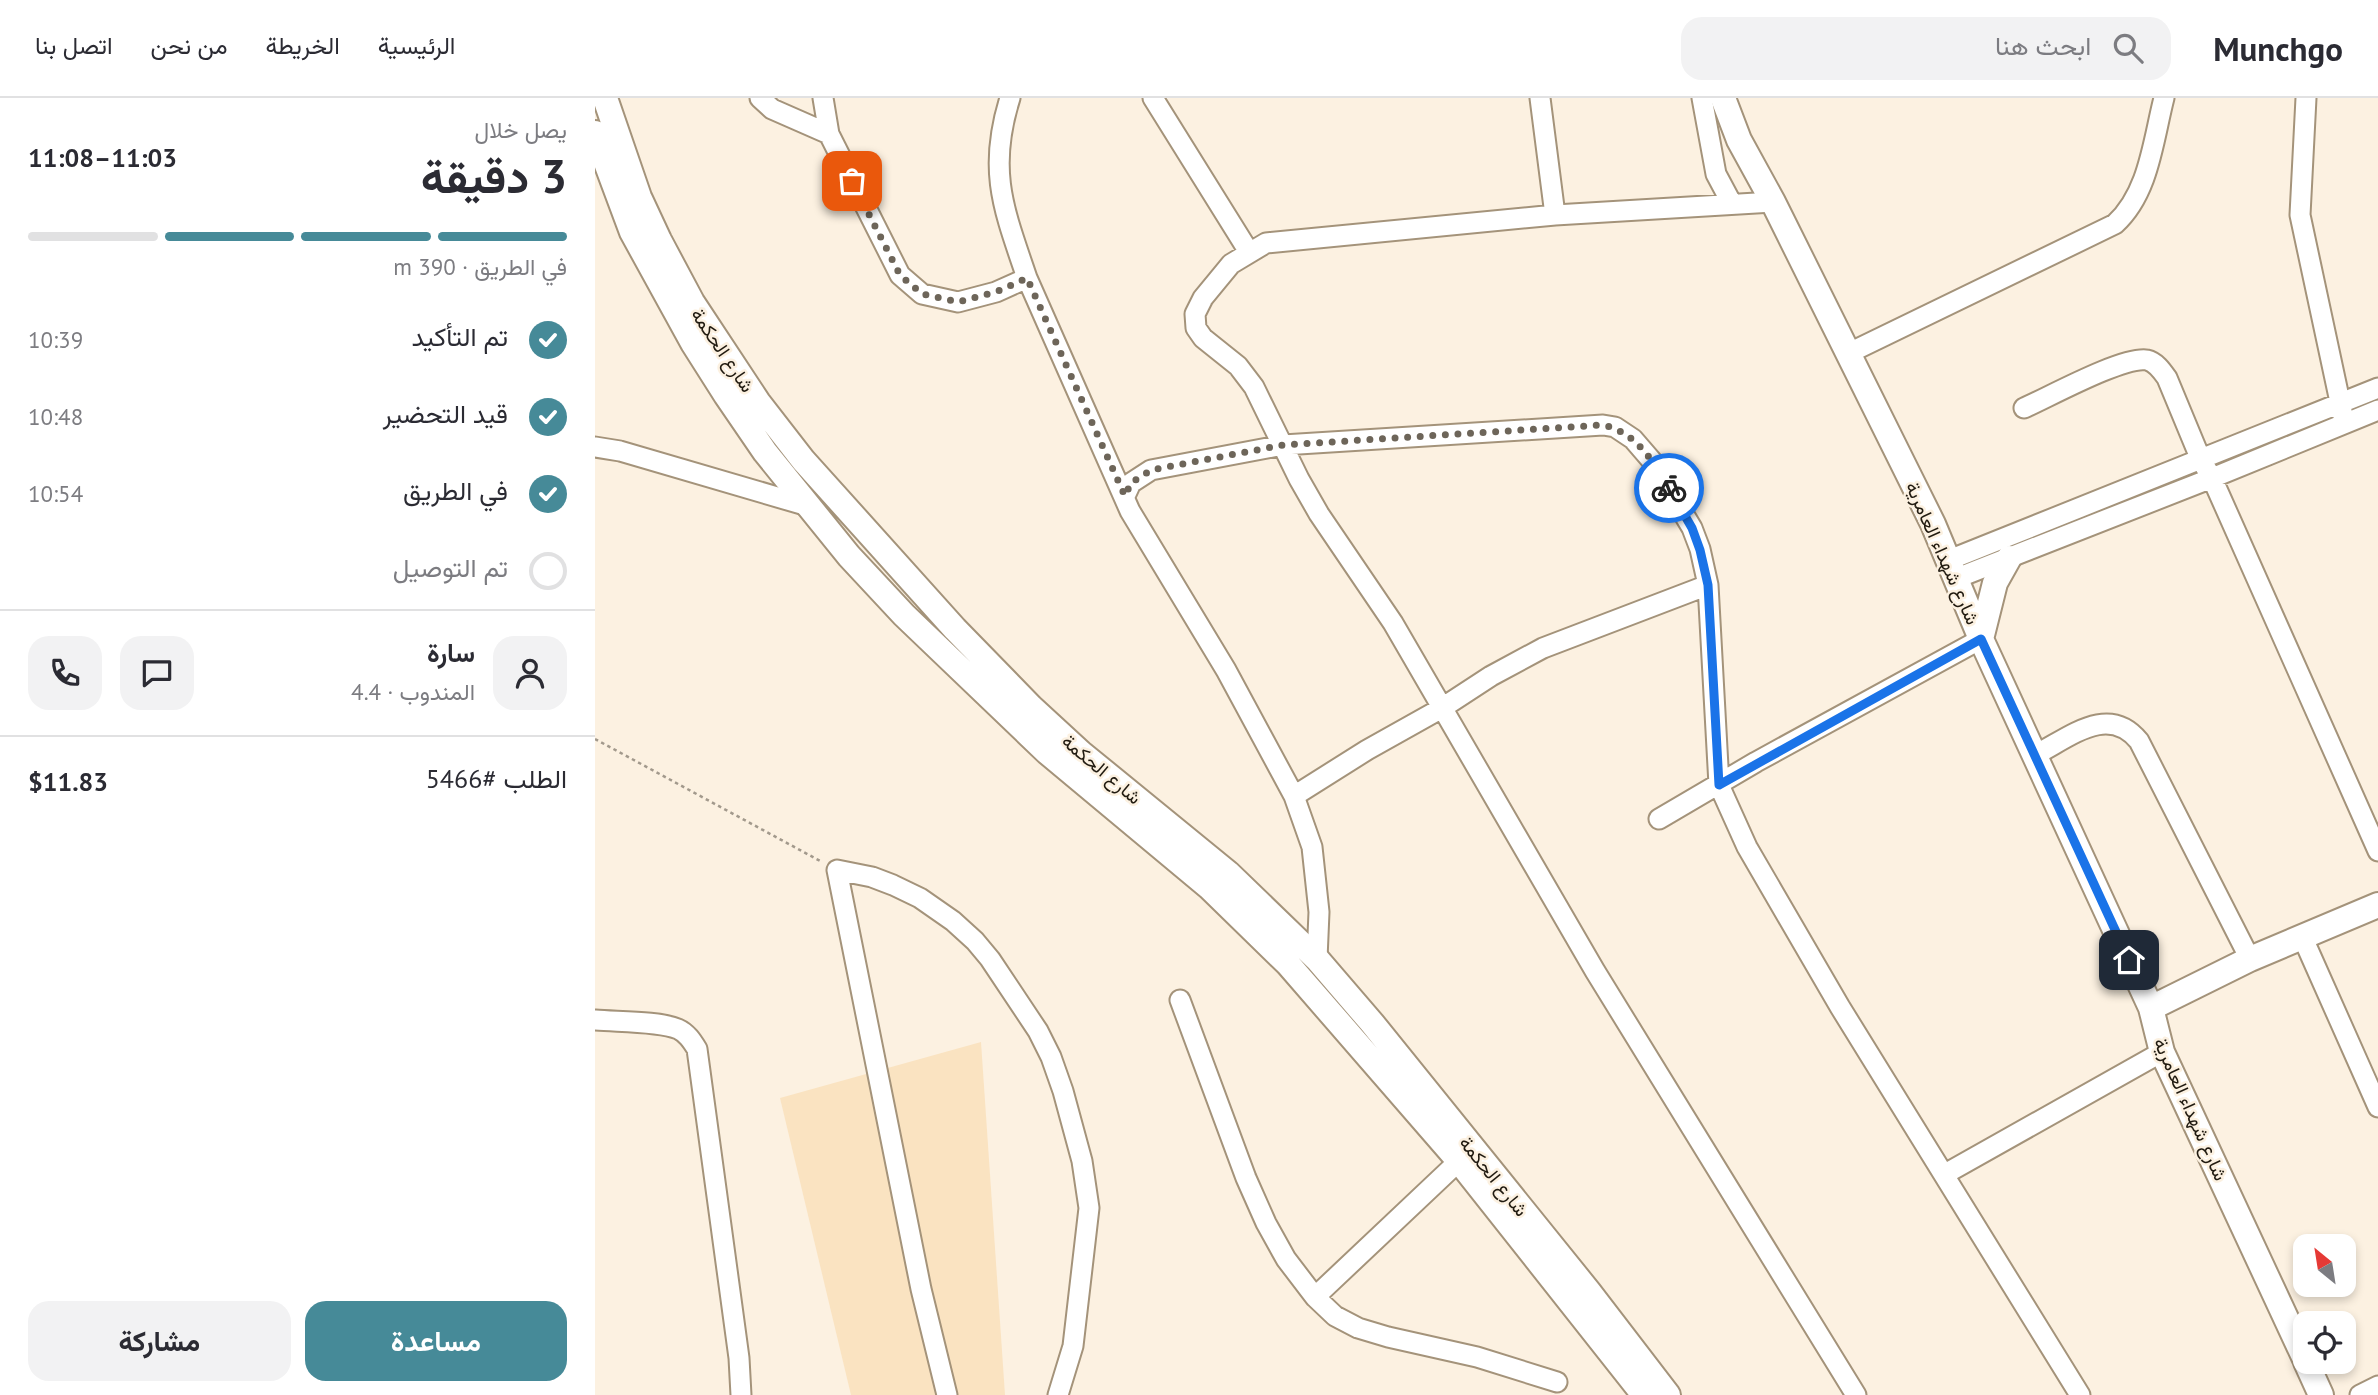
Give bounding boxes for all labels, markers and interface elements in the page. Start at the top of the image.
search box [1681,17,2171,80]
text: Munchgo [2213,27,2343,70]
text: ابحث هنا [1995,29,2091,62]
icon: search [2109,29,2147,67]
text: اتصل بنا [35,30,113,61]
text: من نحن [151,30,228,61]
text: الخريطة [266,30,340,61]
text: الرئيسية [378,30,455,61]
text: يصل خلال [475,115,567,144]
text: 11:03–11:08 [28,141,177,174]
text: 3 دقيقة [421,146,567,206]
pin [822,151,882,211]
icon: bag [833,162,871,200]
text: في الطريق · 390 m [393,252,567,281]
street label: شارع الحكمة [685,303,760,397]
text: تم التأكيد [412,320,508,353]
icon: check [529,321,567,359]
text: 10:39 [28,325,83,354]
text: قيد التحضير [383,397,508,430]
icon: check [529,398,567,436]
text: 10:48 [28,402,83,431]
courier [1634,453,1704,523]
icon: bike [1650,469,1688,507]
text: في الطريق [403,474,508,507]
icon: check [529,475,567,513]
street label: شارع شهداء العامرية [1900,478,1985,629]
text: 10:54 [28,479,83,508]
text: تم التوصيل [393,551,508,584]
button: phone [28,636,102,710]
button: chat [120,636,194,710]
text: سارة [427,636,475,669]
button: person [493,636,567,710]
text: المندوب · 4.4 [351,677,475,706]
street label: شارع الحكمة [1057,729,1147,810]
text: الطلب #5466 [426,762,567,795]
text: $11.83 [28,765,108,798]
pin [2099,930,2159,990]
icon: home [2110,941,2148,979]
street label: شارع شهداء العامرية [2148,1034,2233,1185]
street label: شارع الحكمة [1454,1131,1534,1222]
north arrow [2293,1234,2355,1297]
map controls [2293,1234,2356,1374]
button: مشاركة [28,1301,291,1381]
button: مساعدة [305,1301,567,1381]
button: locate [2293,1311,2356,1374]

